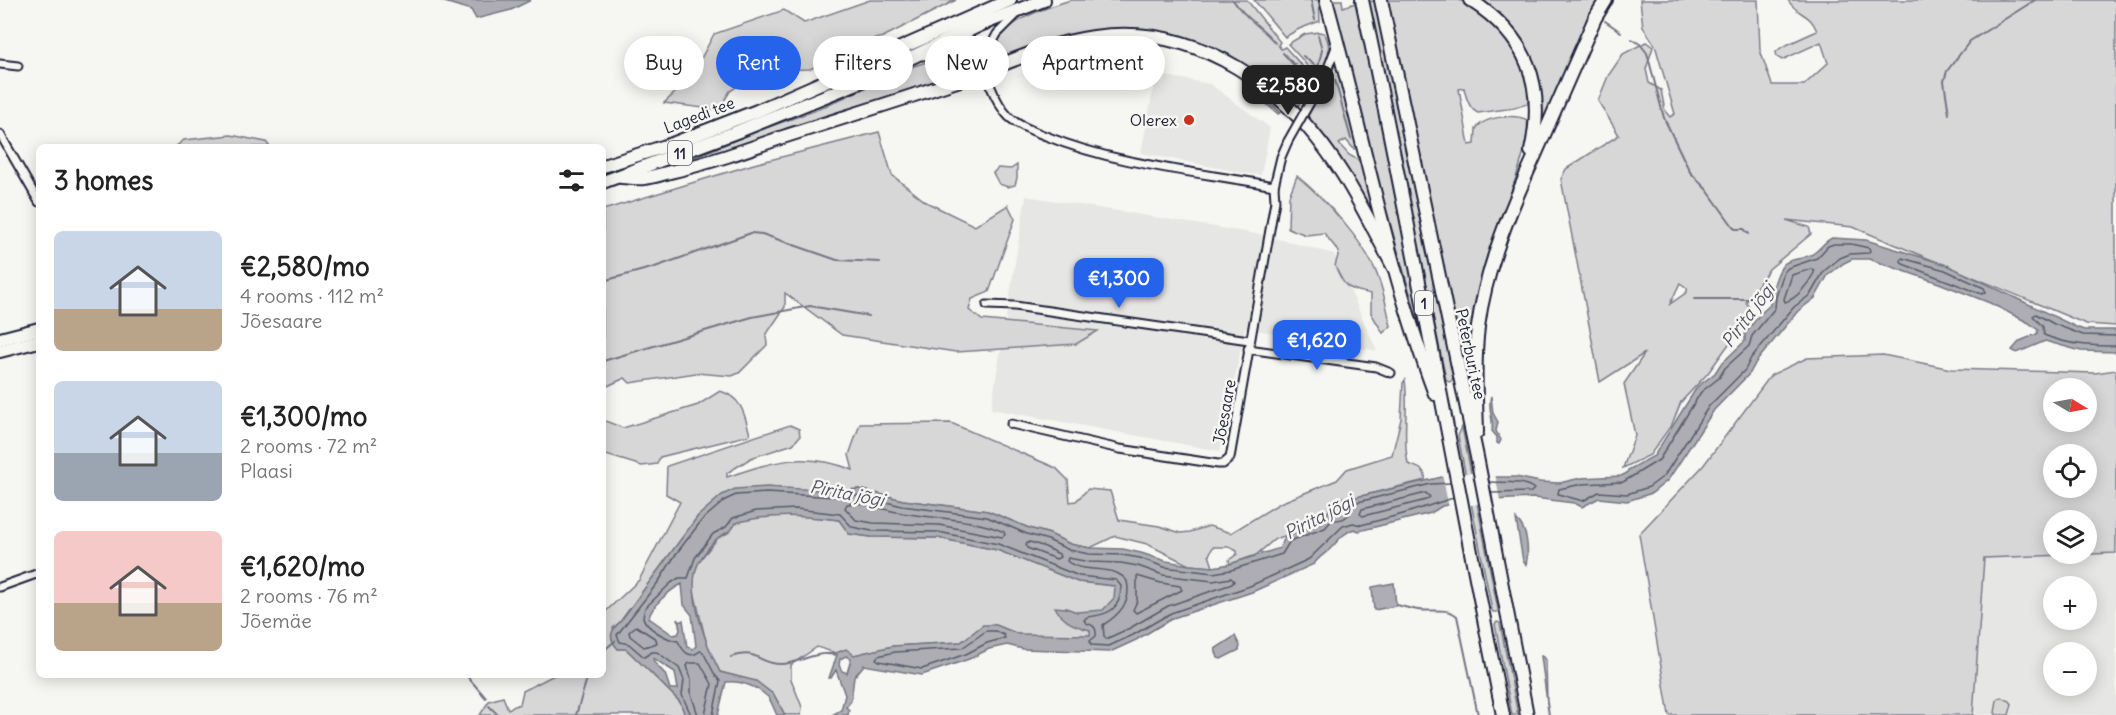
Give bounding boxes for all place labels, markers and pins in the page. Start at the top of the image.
pin: €2,580 [1239,65,1337,116]
place label: Olerex [1130,110,1177,130]
marker: Olerex [1182,113,1196,127]
pin: €1,300 [1070,258,1168,309]
pin: €1,620 [1268,320,1366,371]

